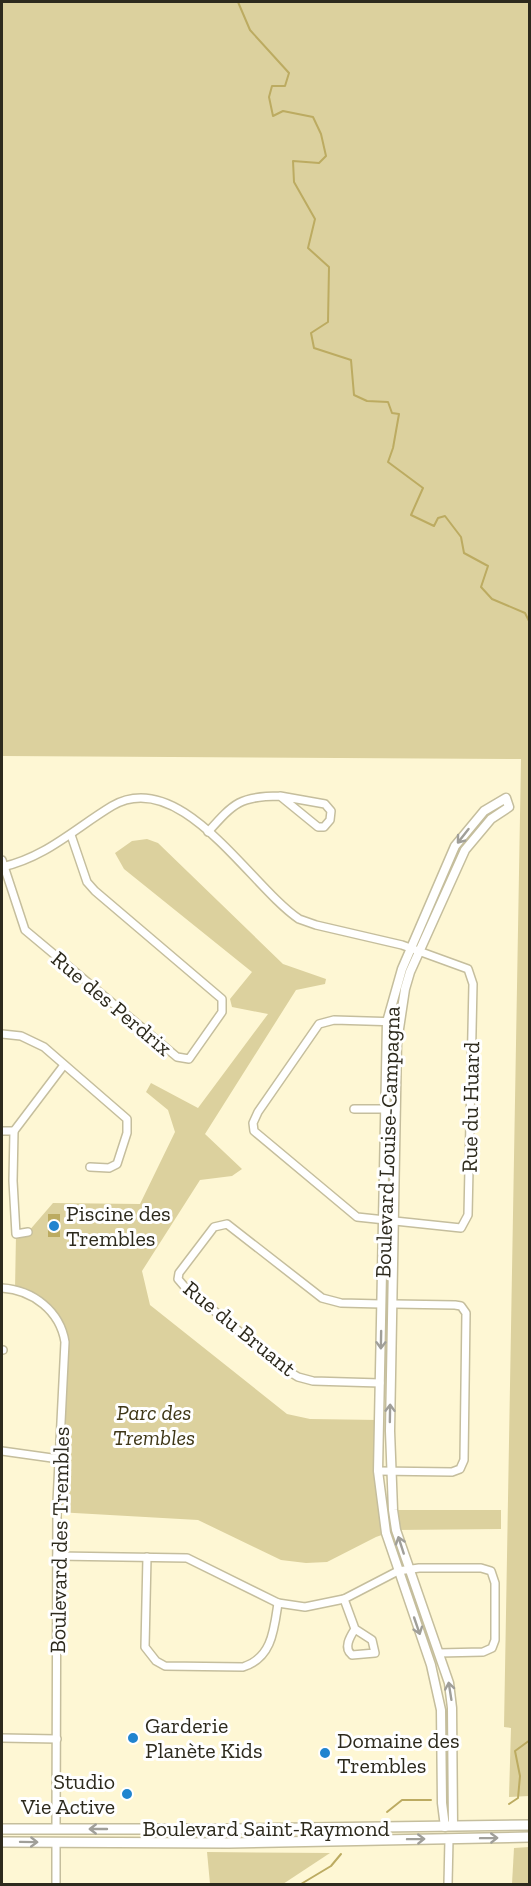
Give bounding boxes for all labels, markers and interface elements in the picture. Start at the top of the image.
one-way arrow [457,828,470,844]
street label: Rue des Perdrix [46,945,177,1062]
street label: Boulevard Louise-Campagna [369,1005,406,1278]
street label: Rue du Huard [456,1041,485,1173]
place label: Piscine des Trembles [66,1200,171,1252]
marker: Piscine des Trembles [47,1219,61,1233]
street label: Rue du Bruant [178,1275,302,1382]
one-way arrow [375,1329,386,1349]
park label: Parc des Trembles [113,1399,195,1451]
one-way arrow [385,1403,396,1423]
street label: Boulevard des Trembles [44,1426,75,1654]
one-way arrow [395,1536,406,1555]
one-way arrow [413,1616,424,1635]
one-way arrow [444,1682,455,1702]
place label: Garderie Planète Kids [145,1712,263,1764]
place label: Domaine des Trembles [337,1727,460,1779]
marker: Garderie Planète Kids [126,1731,140,1745]
marker: Domaine des Trembles [318,1746,332,1760]
place label: Studio Vie Active [20,1768,115,1820]
marker: Studio Vie Active [120,1787,134,1801]
street label: Boulevard Saint-Raymond [142,1815,390,1842]
one-way arrow [89,1823,109,1835]
one-way arrow [479,1832,499,1844]
one-way arrow [406,1833,426,1845]
one-way arrow [18,1837,38,1848]

